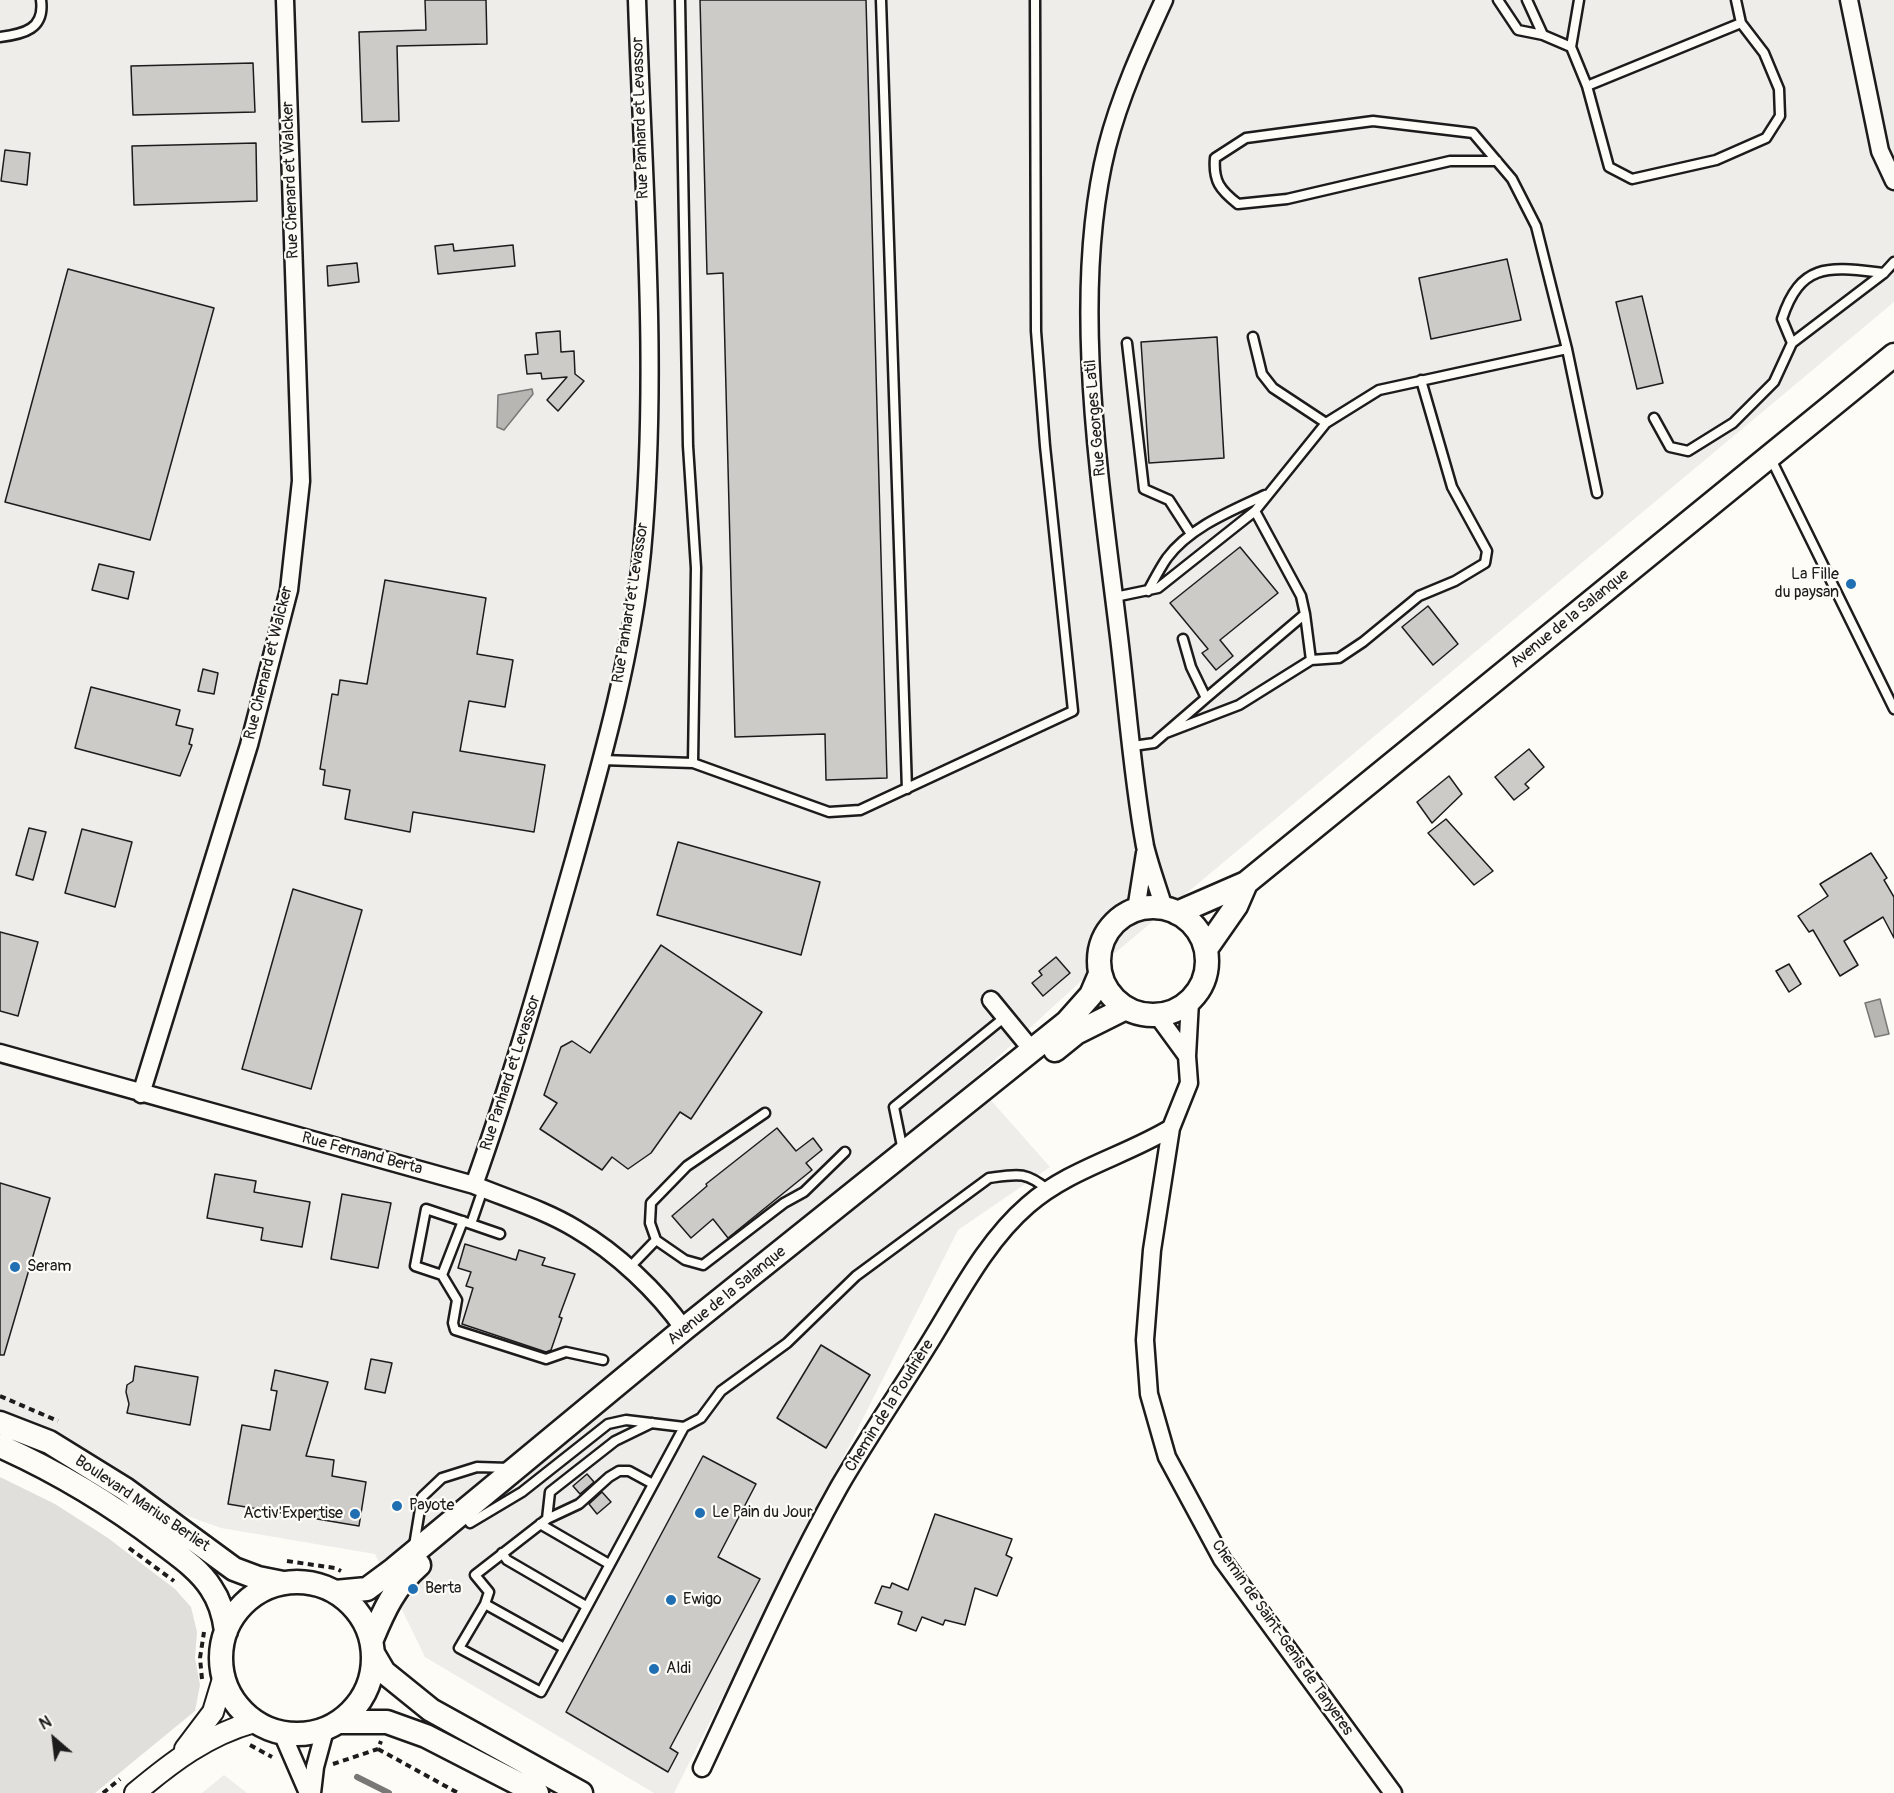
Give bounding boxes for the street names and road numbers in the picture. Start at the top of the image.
street label: Rue Panhard et Levassor [629,36,653,200]
street label: Rue Chenard et Walcker [279,101,303,259]
street label: Rue Georges Latil [1081,359,1111,477]
street label: Rue Panhard et Levassor [609,521,653,685]
street label: Avenue de la Salanque [1507,565,1633,673]
street label: Rue Chenard et Walcker [241,584,297,742]
street label: Rue Panhard et Levassor [477,993,545,1153]
street label: Rue Fernand Berta [299,1129,425,1179]
street label: Avenue de la Salanque [664,1242,790,1350]
street label: Chemin de la Poudrière [842,1336,938,1476]
street label: Boulevard Marius Berliet [71,1452,213,1556]
street label: Chemin de Saint-Genis de Tanyeres [1207,1537,1357,1739]

